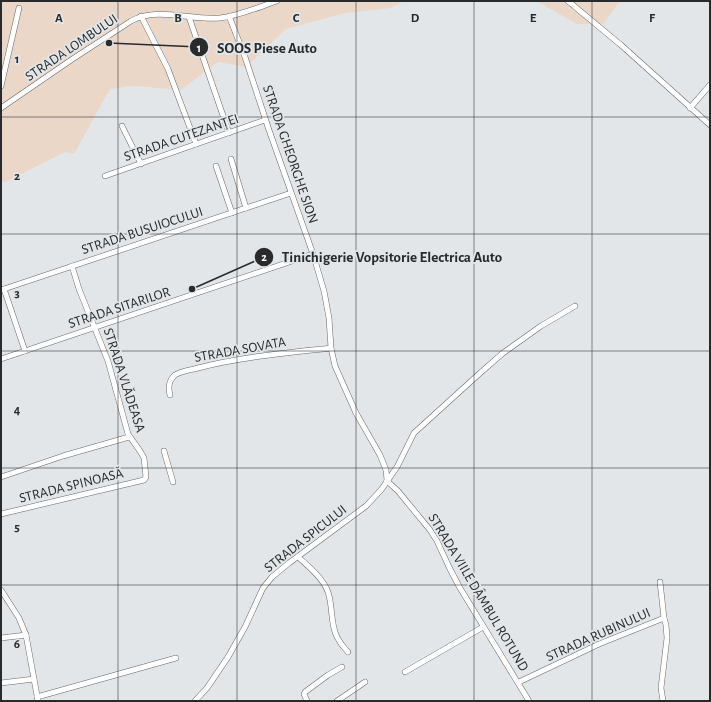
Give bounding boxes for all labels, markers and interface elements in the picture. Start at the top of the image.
street label: STRADA LOMBULUI [21,10,121,84]
text: B [174,12,182,25]
text: C [293,12,300,25]
text: D [411,12,420,25]
text: E [530,12,537,25]
text: F [649,12,656,25]
callout: SOOS Piese Auto [189,34,324,61]
text: SOOS Piese Auto [217,41,317,56]
text: 1 [197,42,201,54]
text: 1 [15,53,19,66]
street label: STRADA GHEORGHE SION [260,84,320,225]
street label: STRADA CUTEZANȚEI [122,112,241,165]
text: 2 [14,170,20,183]
street label: STRADA BUSUIOCULUI [80,205,205,257]
callout: Tinichigerie Vopsitorie Electrica Auto [254,243,510,270]
text: Tinichigerie Vopsitorie Electrica Auto [282,250,502,265]
text: 2 [261,251,267,263]
street label: STRADA SITARILOR [67,285,172,331]
text: 3 [14,287,20,300]
street label: STRADA VLĂDEASA [101,326,149,434]
street label: STRADA SOVATA [193,335,287,365]
text: 4 [14,404,21,417]
street label: STRADA SPINOASĂ [17,464,125,506]
street label: STRADA SPICULUI [262,502,349,575]
street label: STRADA VIILE DÂMBUL ROTUND [425,510,533,674]
text: 5 [14,521,20,534]
street label: STRADA RUBINULUI [544,606,653,664]
text: 6 [14,638,20,651]

